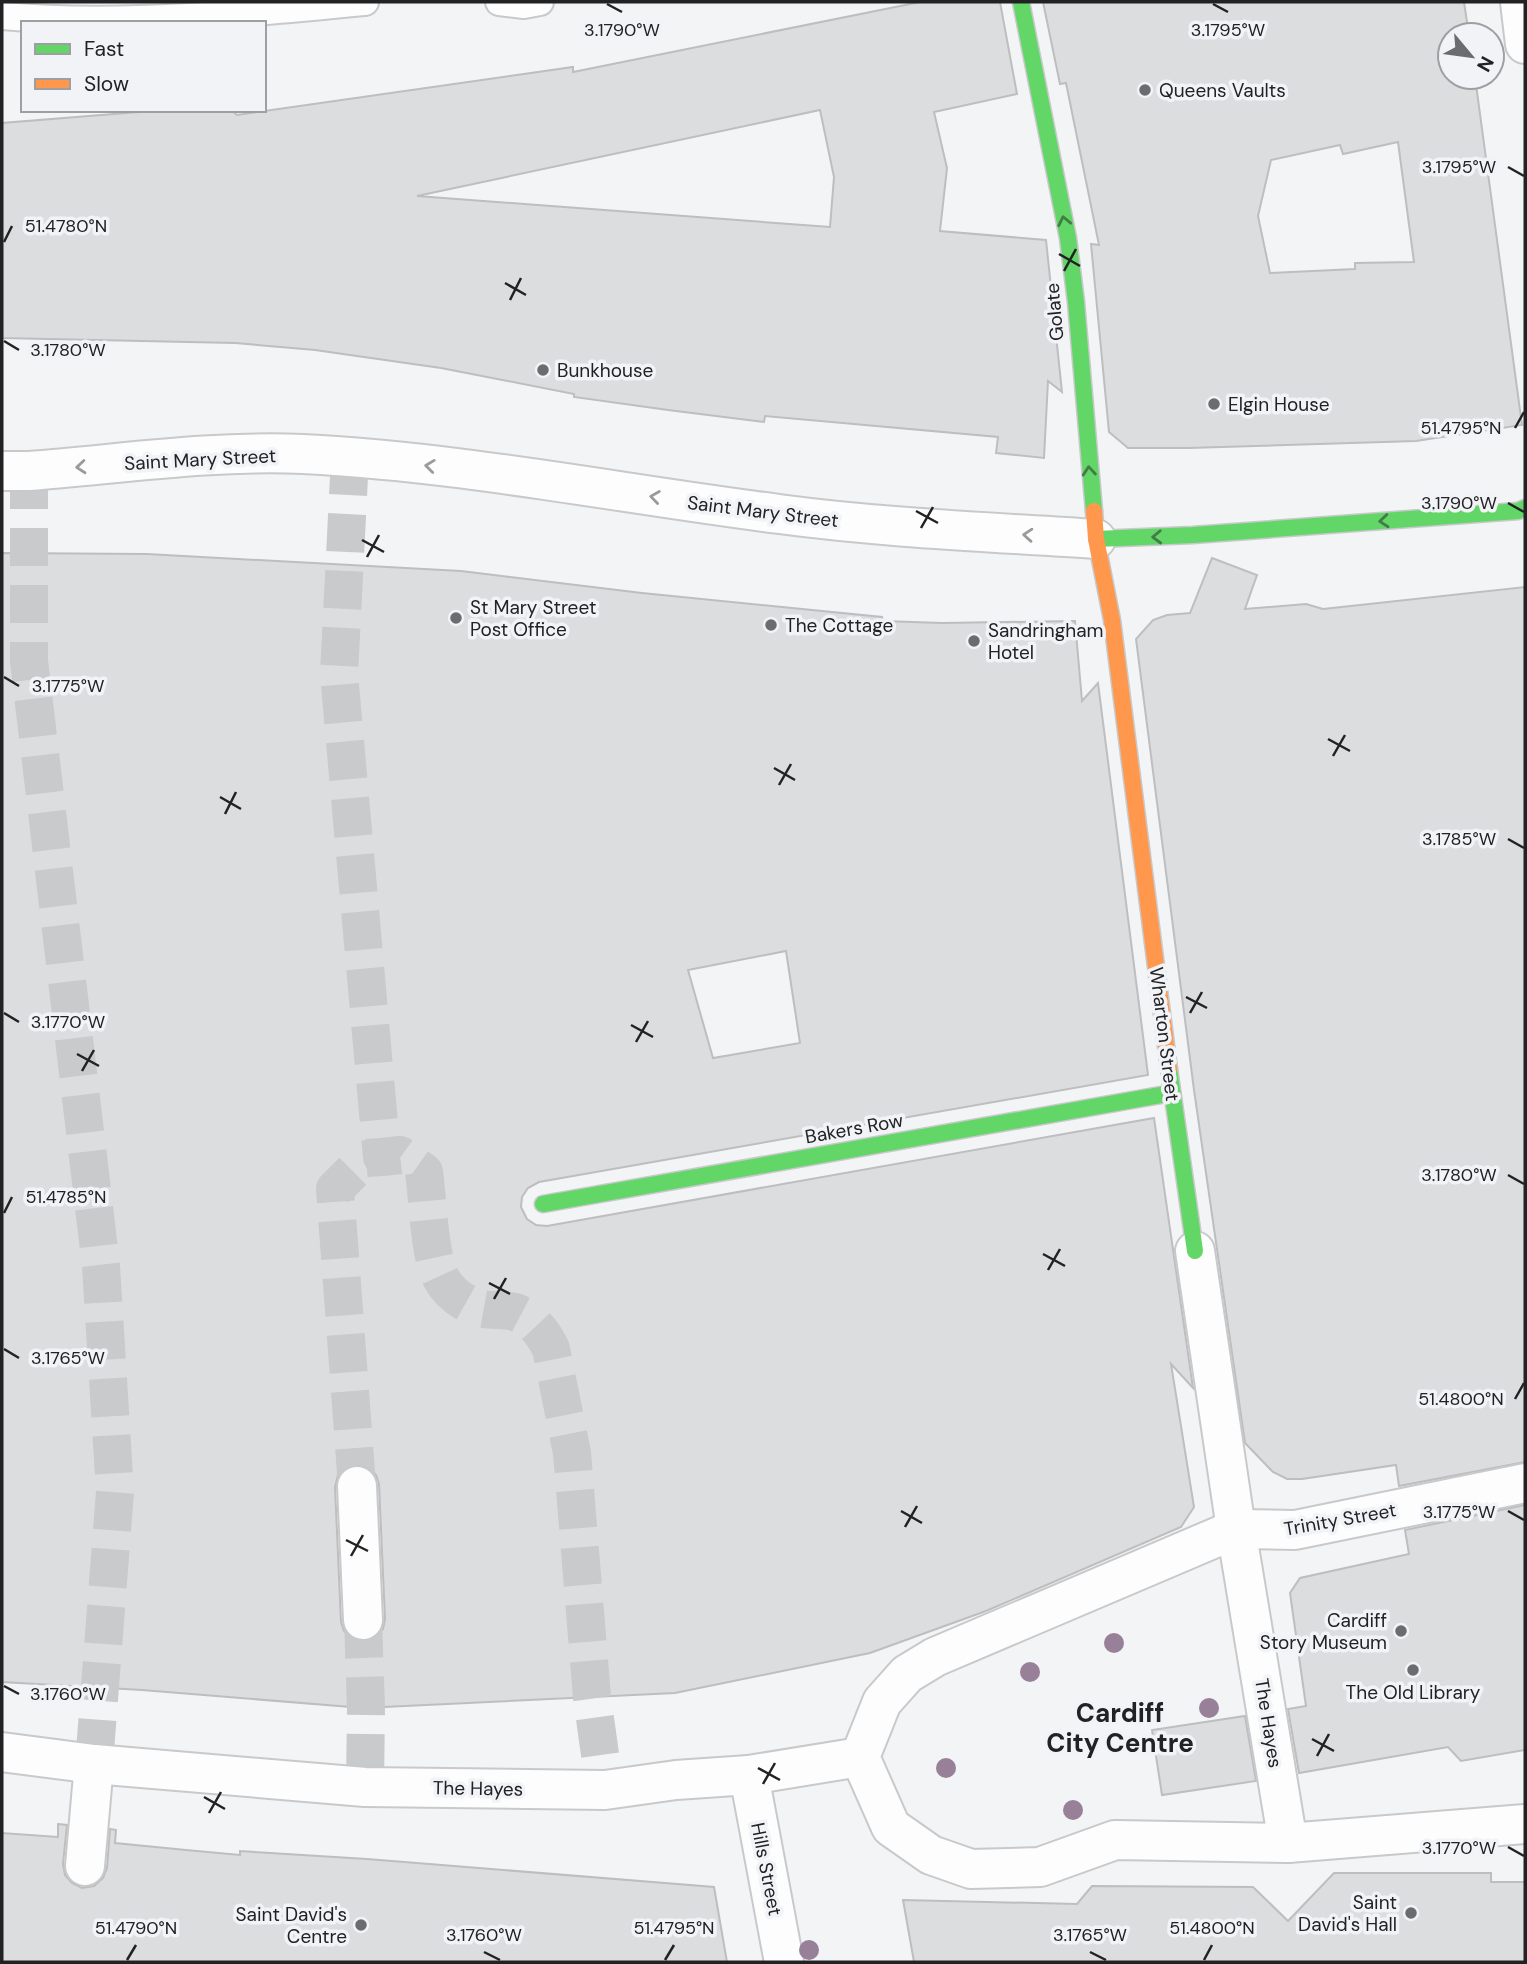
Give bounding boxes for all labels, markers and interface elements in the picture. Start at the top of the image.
text: 3.1790°W [584,18,660,42]
text: 3.1795°W [1191,18,1265,42]
legend [21,21,266,112]
north arrow [1436,21,1506,91]
text: Fast [84,35,124,63]
text: N [1471,52,1500,76]
text: Slow [84,70,129,98]
place label: Queens Vaults [1159,78,1286,103]
marker: Queens Vaults [1137,82,1153,98]
text: 3.1795°W [1422,155,1496,179]
text: 51.4780°N [25,214,107,238]
one-way arrow [1058,215,1073,227]
street label: Golate [1040,282,1069,342]
text: 3.1780°W [30,338,106,362]
place label: Bunkhouse [557,358,653,383]
marker: Bunkhouse [535,362,551,378]
place label: Elgin House [1228,392,1330,417]
marker: Elgin House [1206,396,1222,412]
text: 51.4795°N [1420,416,1502,440]
street label: Saint Mary Street [123,443,277,476]
one-way arrow [75,459,86,474]
one-way arrow [424,459,435,474]
one-way arrow [1082,466,1097,477]
one-way arrow [649,490,661,505]
street label: Saint Mary Street [686,490,840,533]
text: 3.1790°W [1421,491,1497,515]
one-way arrow [1379,513,1390,528]
one-way arrow [1022,528,1033,543]
one-way arrow [1152,529,1163,544]
place label: St Mary Street Post Office [470,595,596,642]
marker: St Mary Street Post Office [448,610,464,626]
place label: The Cottage [785,613,893,638]
marker: The Cottage [763,617,779,633]
place label: Sandringham Hotel [988,618,1103,665]
marker: Sandringham Hotel [966,633,982,649]
text: 3.1775°W [32,674,104,698]
text: 3.1785°W [1422,827,1496,851]
street label: Wharton Street [1144,966,1185,1103]
text: 3.1770°W [31,1010,105,1034]
street label: Bakers Row [803,1107,906,1149]
text: 3.1780°W [1421,1163,1497,1187]
text: 51.4785°N [26,1185,106,1209]
text: 3.1765°W [31,1346,105,1370]
text: 51.4800°N [1418,1387,1504,1411]
street label: Trinity Street [1282,1497,1398,1542]
text: 3.1775°W [1423,1500,1495,1524]
place label: Cardiff Story Museum [1260,1608,1387,1655]
marker: Cardiff Story Museum [1393,1623,1409,1639]
marker: The Old Library [1405,1662,1421,1678]
street label: The Hayes [1249,1676,1288,1770]
place label: The Old Library [1346,1680,1481,1705]
text: 3.1760°W [30,1682,106,1706]
district label: Cardiff City Centre [1046,1696,1194,1760]
street label: The Hayes [433,1775,523,1802]
street label: Hills Street [745,1820,788,1918]
text: 3.1770°W [1422,1836,1496,1860]
place label: Saint David's Hall [1298,1890,1397,1937]
place label: Saint David's Centre [236,1902,347,1949]
marker: Saint David's Hall [1403,1905,1419,1921]
text: 51.4790°N [95,1916,177,1940]
text: 51.4795°N [633,1916,715,1940]
text: 51.4800°N [1169,1916,1255,1940]
marker: Saint David's Centre [353,1917,369,1933]
text: 3.1760°W [446,1923,522,1947]
text: 3.1765°W [1053,1923,1127,1947]

